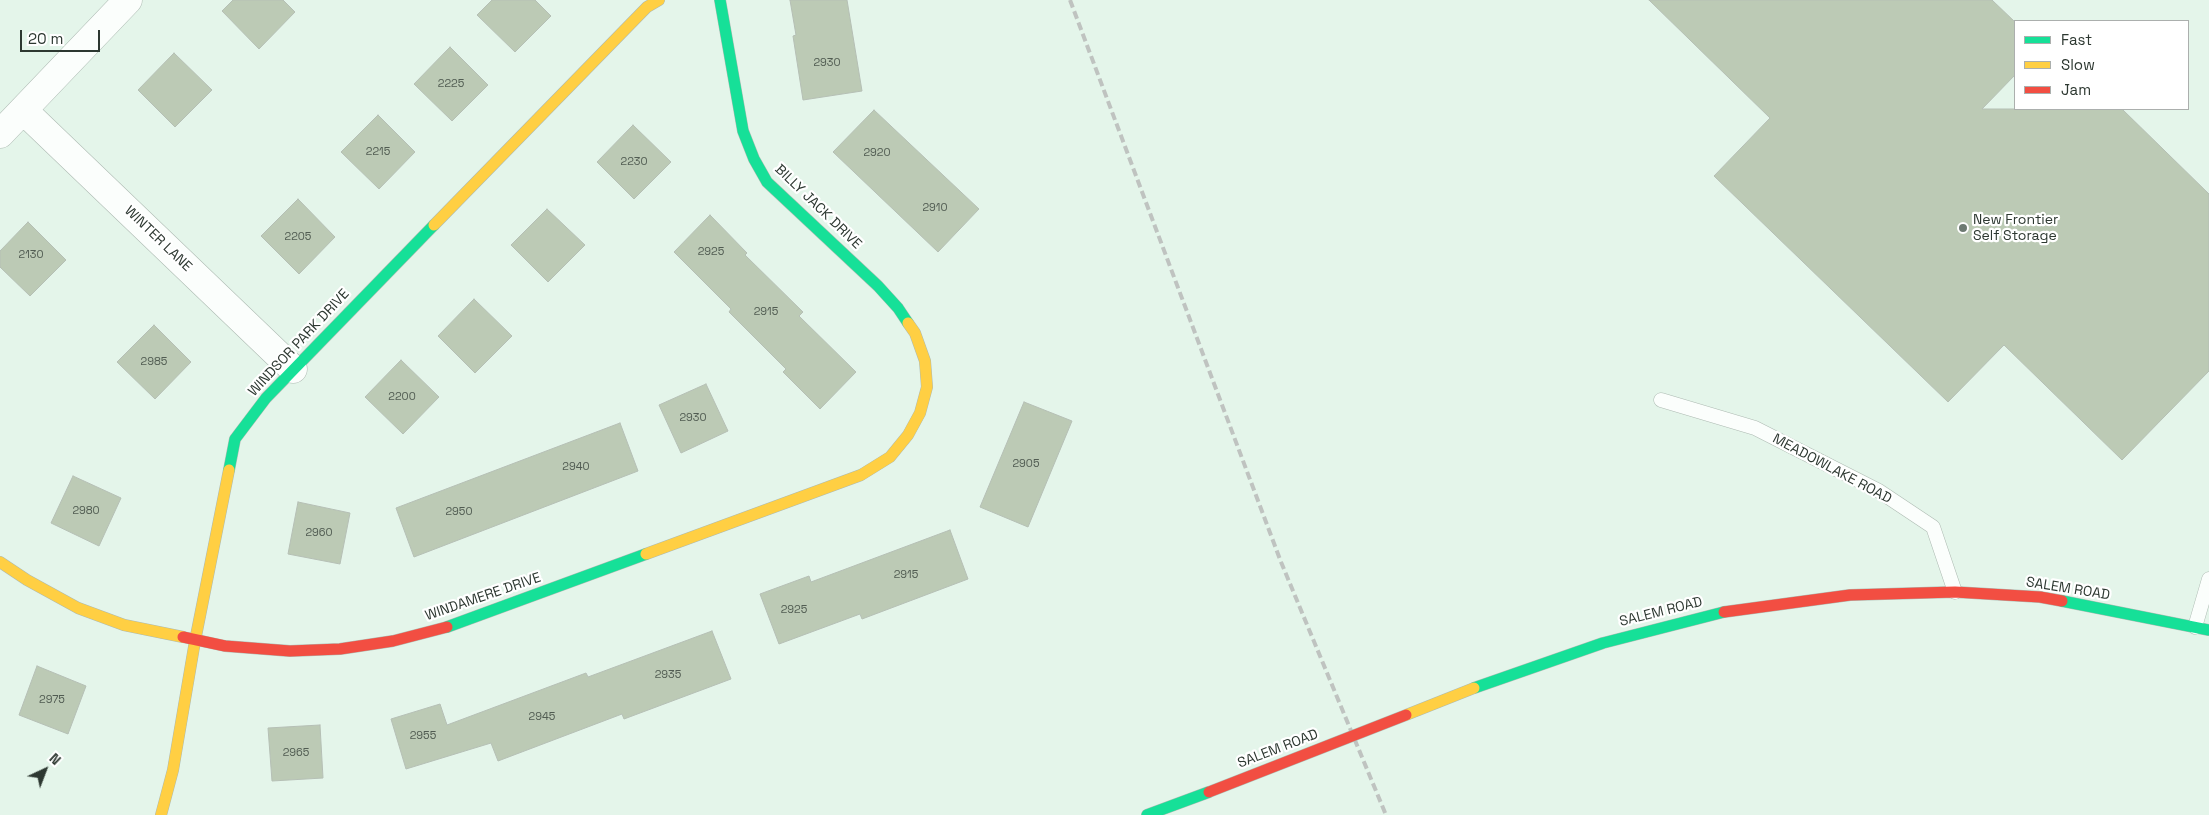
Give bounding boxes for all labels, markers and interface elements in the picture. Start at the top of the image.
scale bar [22,20,102,52]
legend [2014,20,2189,110]
text: 20 m [28,29,63,48]
text: Fast [2061,30,2092,49]
text: Slow [2061,55,2095,74]
house number: 2930 [813,56,841,70]
house number: 2225 [438,77,464,91]
text: Jam [2061,80,2091,99]
house number: 2215 [366,145,390,159]
house number: 2920 [863,146,891,160]
house number: 2230 [621,155,647,169]
street label: BILLY JACK DRIVE [771,161,865,253]
house number: 2910 [923,201,947,215]
street label: WINTER LANE [121,203,195,275]
place label: New Frontier Self Storage [1973,212,2058,244]
marker: New Frontier Self Storage [1957,222,1969,234]
house number: 2205 [285,230,311,244]
house number: 2925 [698,245,724,259]
house number: 2130 [19,248,43,262]
street label: WINDSOR PARK DRIVE [245,286,353,400]
house number: 2915 [754,305,778,319]
house number: 2985 [141,355,167,369]
house number: 2200 [388,390,416,404]
house number: 2930 [679,411,707,425]
street label: MEADOWLAKE ROAD [1770,431,1894,507]
house number: 2905 [1013,457,1039,471]
house number: 2940 [562,460,590,474]
house number: 2980 [72,504,100,518]
house number: 2950 [446,505,472,519]
house number: 2960 [305,526,333,540]
house number: 2915 [894,568,918,582]
street label: WINDAMERE DRIVE [423,569,543,625]
street label: SALEM ROAD [2025,574,2111,604]
street label: SALEM ROAD [1618,594,1704,630]
house number: 2925 [781,603,807,617]
house number: 2935 [655,668,681,682]
house number: 2975 [39,693,65,707]
house number: 2945 [529,710,555,724]
street label: SALEM ROAD [1235,726,1321,772]
house number: 2955 [410,729,436,743]
north arrow [20,745,70,795]
house number: 2965 [283,746,309,760]
text: N [46,749,65,769]

